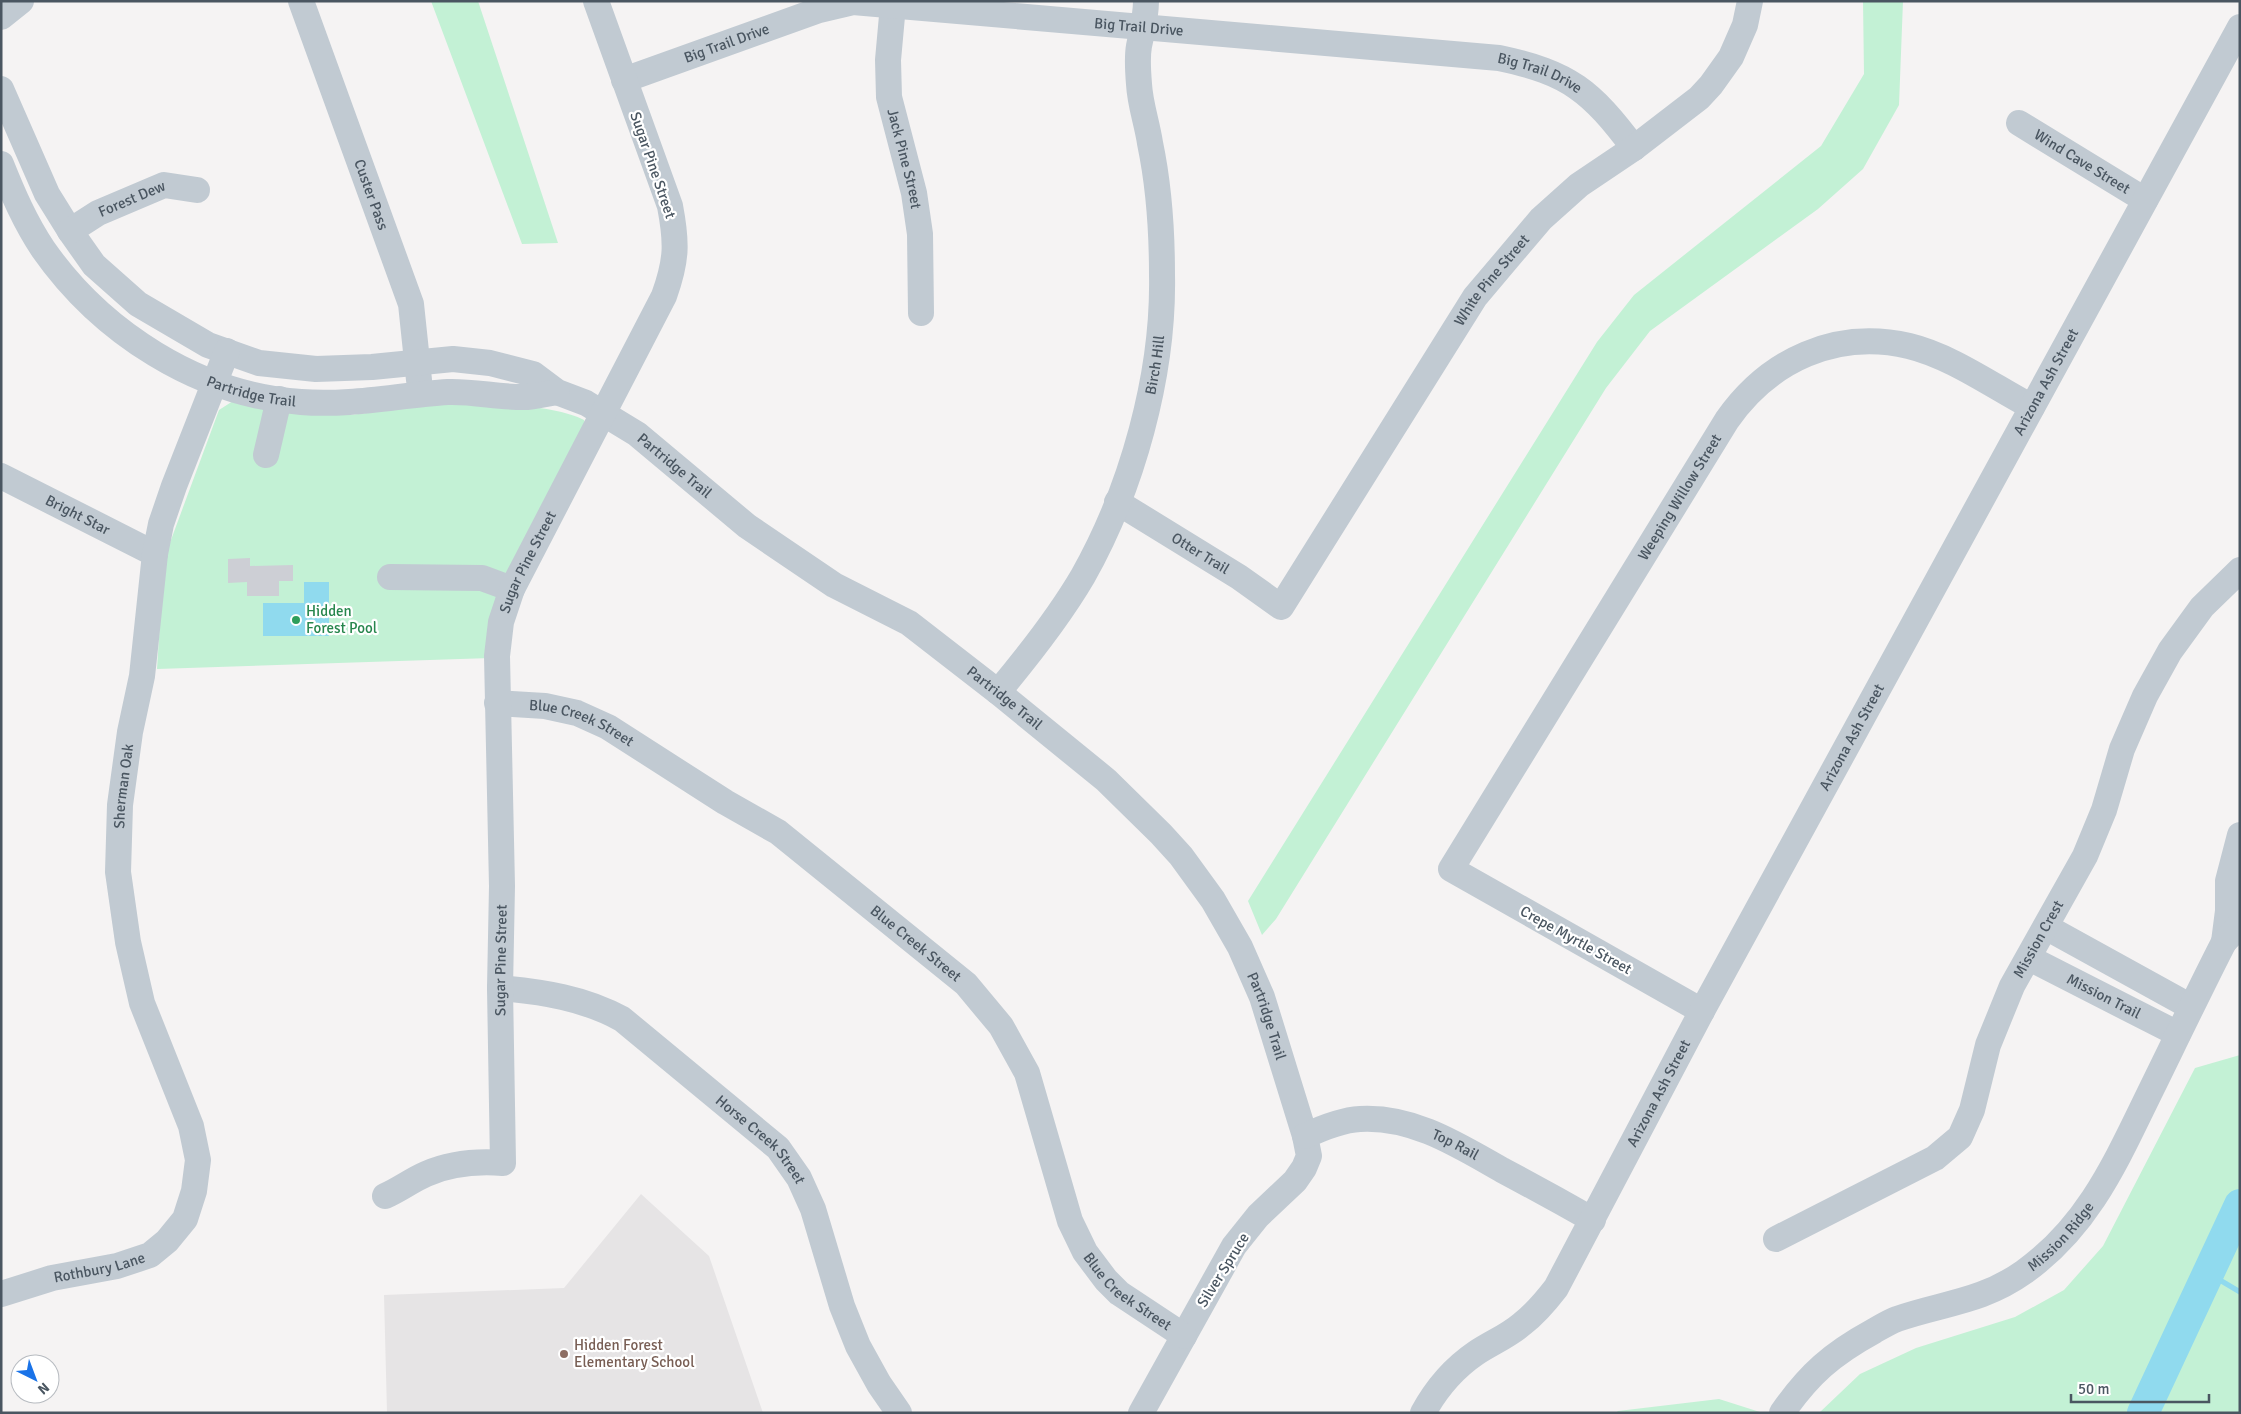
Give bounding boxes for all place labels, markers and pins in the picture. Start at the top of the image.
place label: Hidden Forest Pool [306,602,377,637]
marker: Hidden Forest Pool [290,614,302,626]
place label: Hidden Forest Elementary School [574,1336,695,1371]
marker: Hidden Forest Elementary School [558,1348,570,1360]

